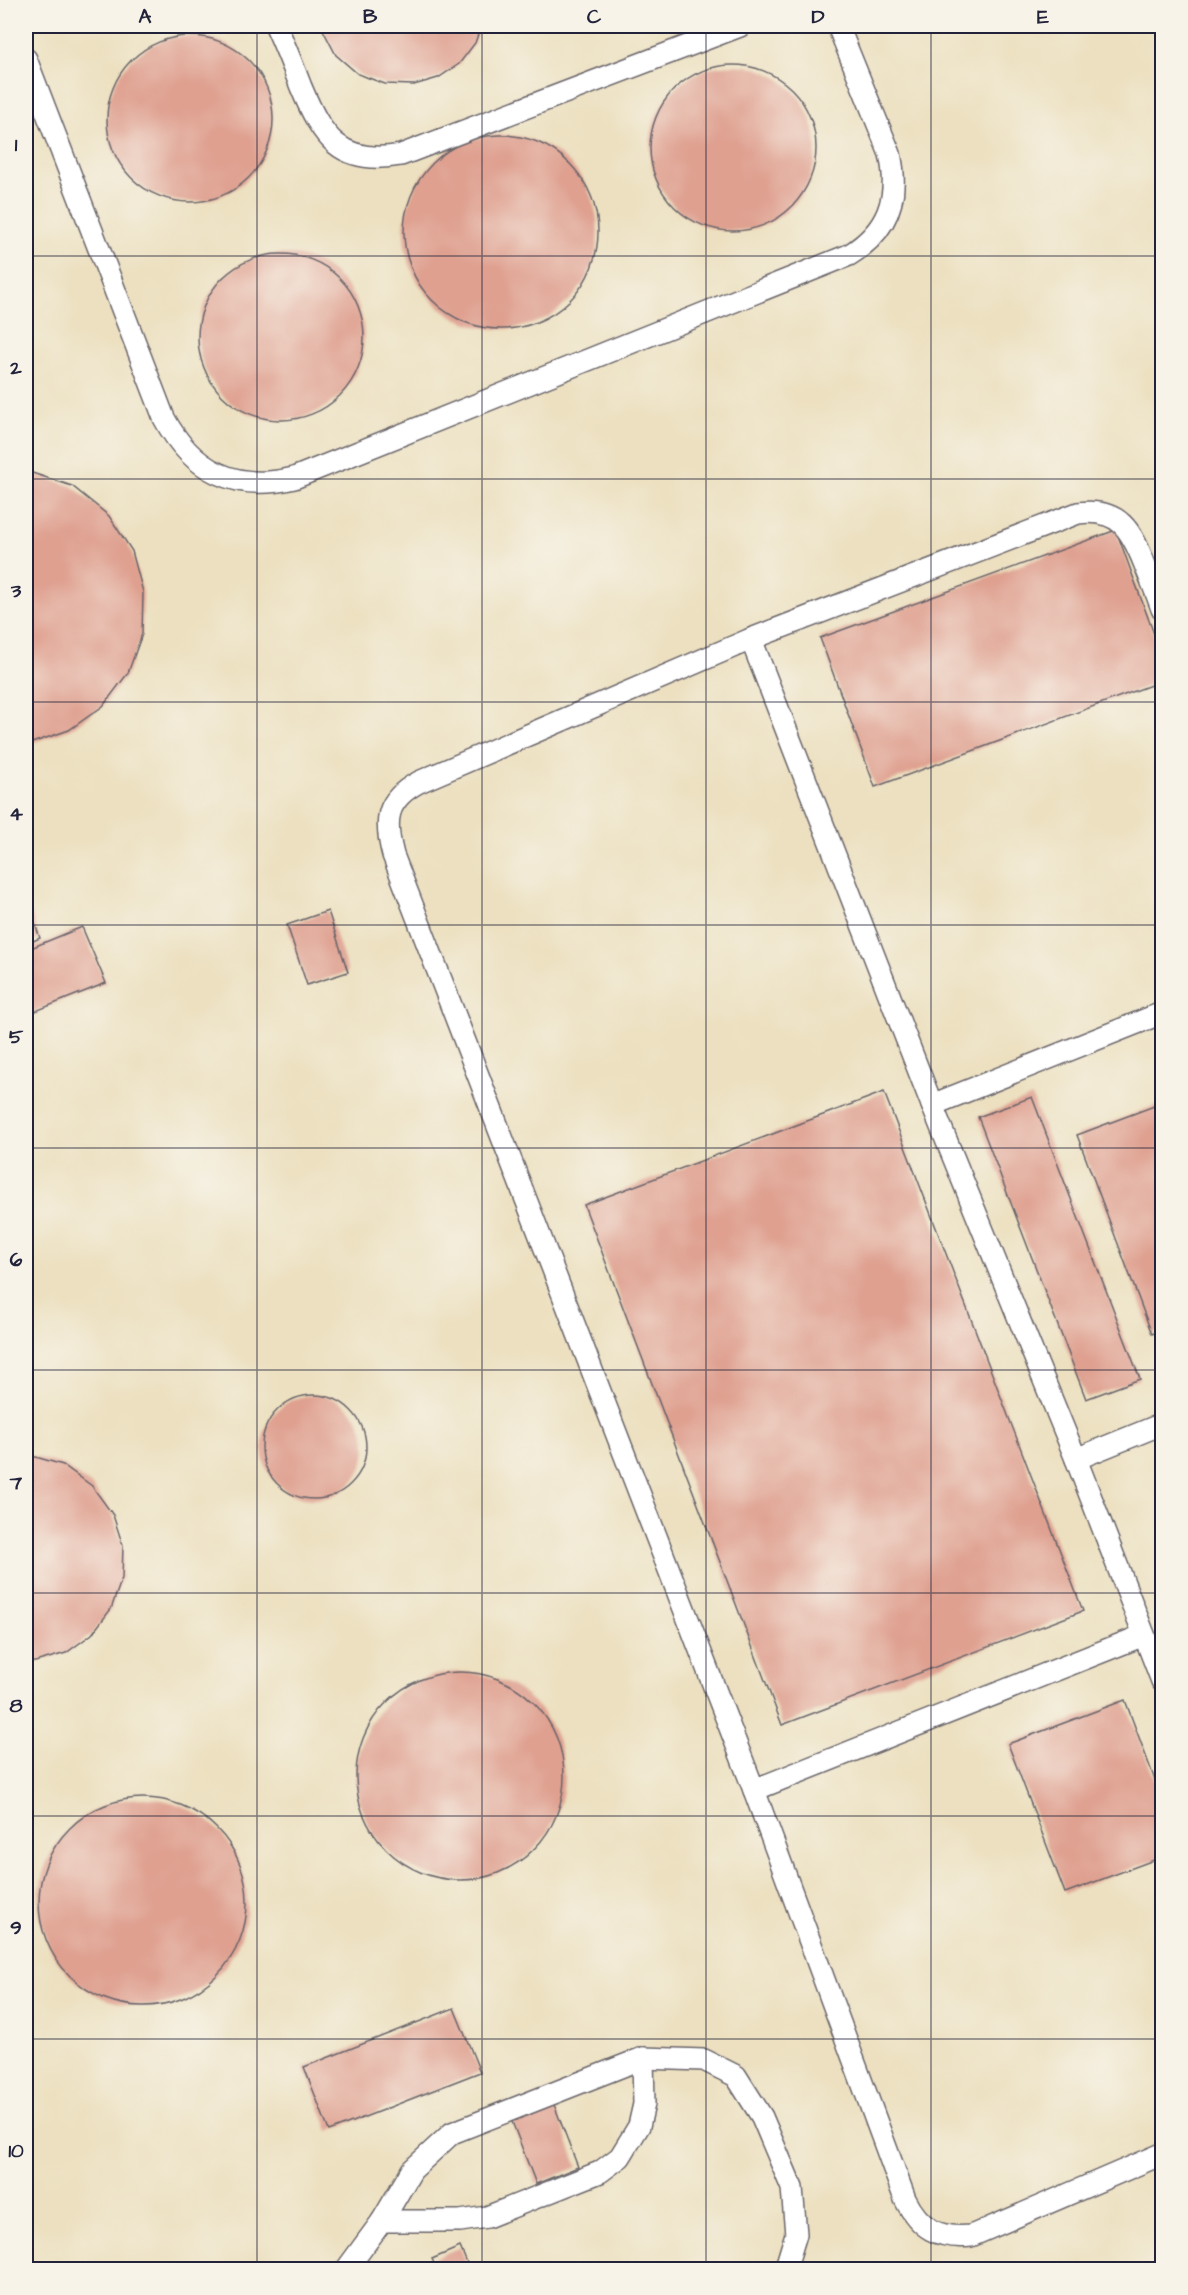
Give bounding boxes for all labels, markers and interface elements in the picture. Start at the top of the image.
text: A [139,3,152,31]
text: B [363,3,378,31]
text: C [587,3,602,31]
text: D [812,3,825,31]
text: E [1037,3,1049,31]
text: 1 [15,131,18,159]
text: 2 [9,354,22,382]
text: 3 [10,577,22,605]
text: 4 [9,800,23,828]
text: 5 [9,1023,24,1051]
text: 6 [10,1246,23,1274]
text: 7 [9,1469,23,1497]
text: 8 [10,1692,23,1720]
text: 9 [10,1914,22,1942]
text: 10 [8,2137,24,2165]

